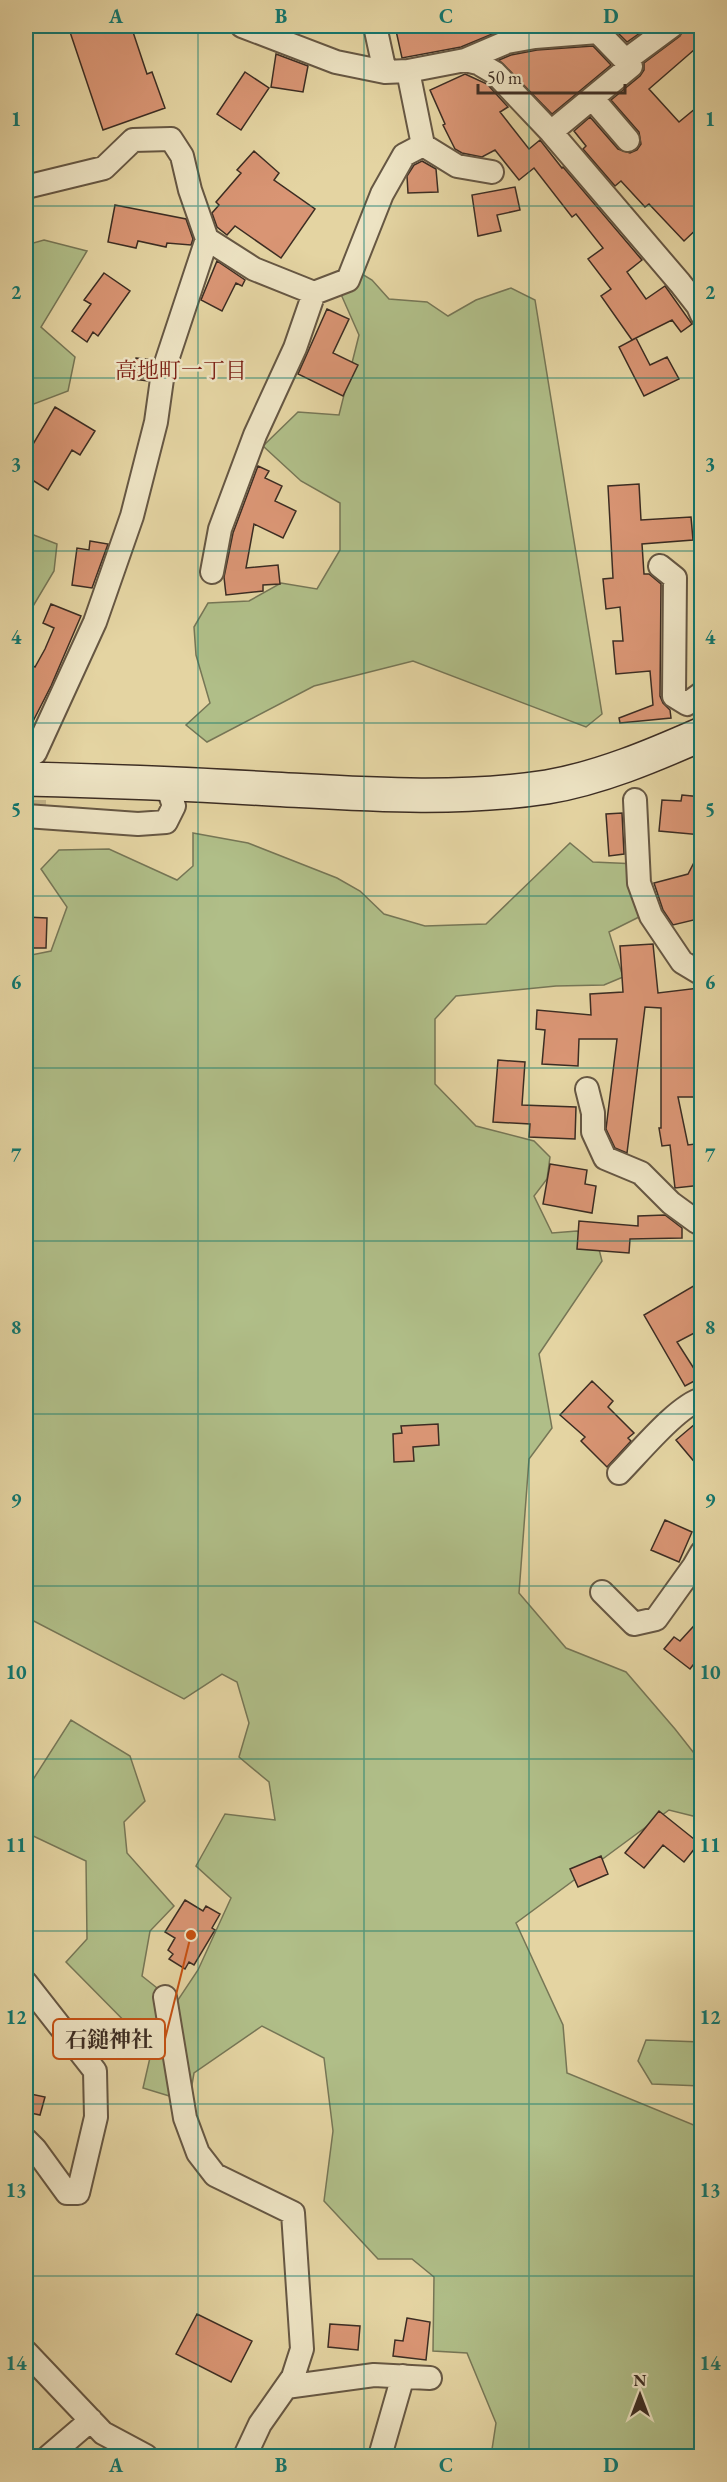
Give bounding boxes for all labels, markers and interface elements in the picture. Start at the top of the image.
text: A [108,3,124,29]
text: B [275,3,287,29]
text: C [439,3,453,29]
text: D [603,3,619,29]
scale bar [478,57,625,95]
text: 50 m [487,66,522,89]
text: 1 [11,106,21,132]
text: 1 [705,106,715,132]
text: 2 [11,279,22,305]
text: 2 [705,279,716,305]
district label: 高地町一丁目 [115,356,247,385]
text: 3 [11,451,21,477]
text: 3 [705,451,715,477]
text: 4 [11,624,22,650]
text: 4 [705,624,716,650]
text: 5 [11,796,21,822]
text: 5 [705,796,715,822]
text: 6 [11,969,22,995]
text: 6 [705,969,716,995]
text: 7 [11,1142,22,1168]
text: 7 [705,1142,716,1168]
text: 8 [11,1314,21,1340]
text: 8 [705,1314,715,1340]
text: 9 [11,1487,22,1513]
text: 9 [705,1487,716,1513]
text: 10 [5,1659,27,1685]
text: 10 [699,1659,721,1685]
text: 11 [5,1832,27,1858]
text: 11 [699,1832,721,1858]
text: 12 [5,2004,27,2030]
text: 12 [699,2004,721,2030]
callout: 石鎚神社 [53,2019,165,2059]
text: 石鎚神社 [65,2025,153,2054]
text: 13 [5,2177,27,2203]
text: 13 [699,2177,721,2203]
text: 14 [5,2350,27,2376]
text: 14 [699,2350,721,2376]
north arrow [610,2365,670,2425]
text: N [634,2370,647,2391]
text: A [108,2452,124,2478]
text: B [275,2452,287,2478]
text: C [439,2452,453,2478]
text: D [603,2452,619,2478]

